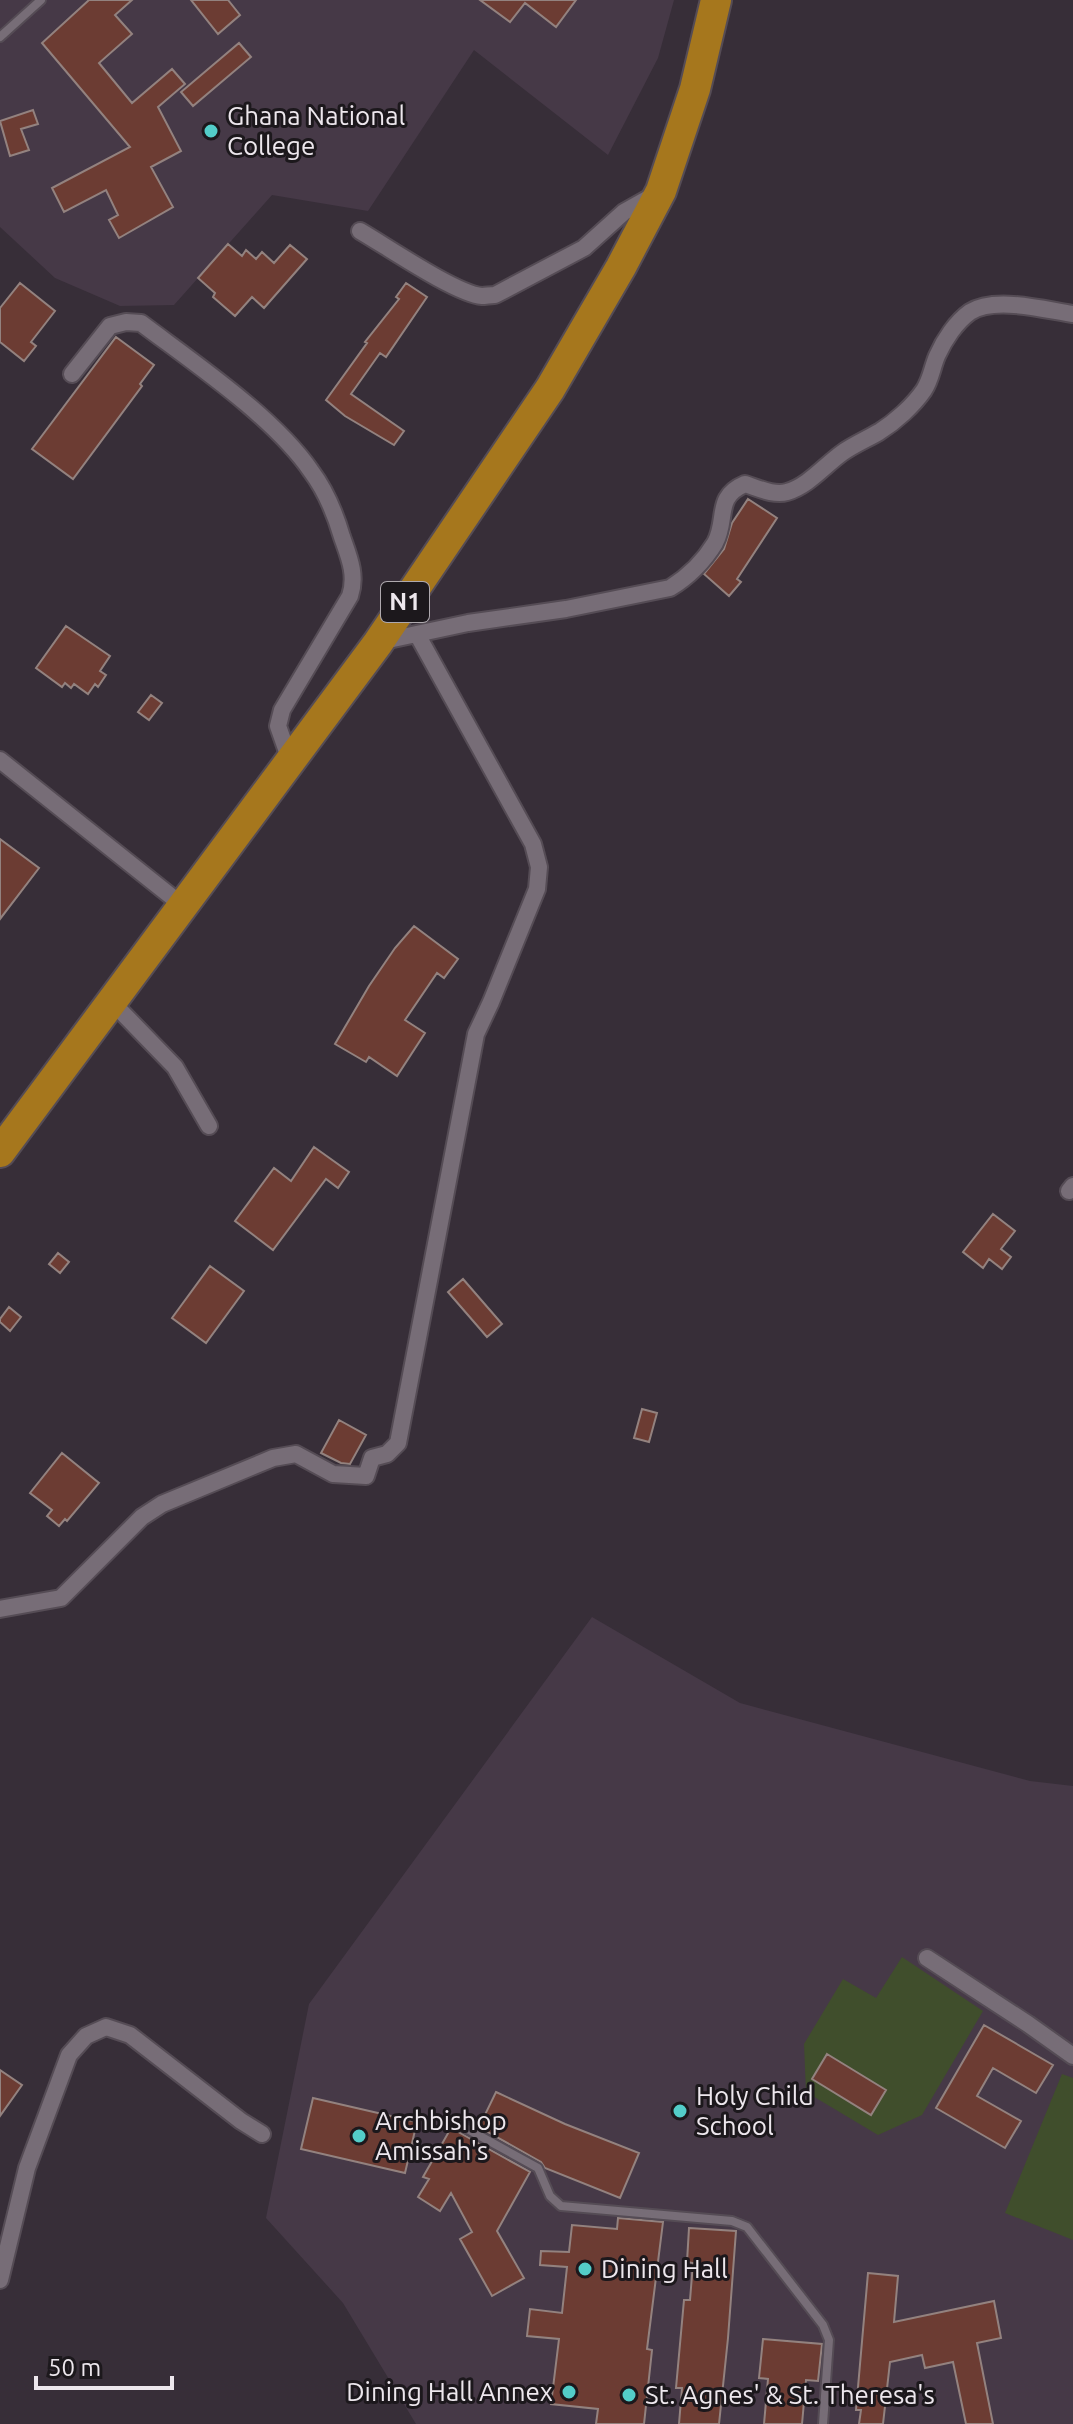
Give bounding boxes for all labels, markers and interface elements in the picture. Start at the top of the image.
place label: Ghana National College [227,101,405,160]
marker: Ghana National College [202,122,220,140]
road number: N1 [381,582,429,622]
place label: Holy Child School [696,2081,814,2140]
marker: Holy Child School [671,2102,689,2120]
place label: Archbishop Amissah's [375,2106,507,2165]
marker: Archbishop Amissah's [350,2127,368,2145]
place label: Dining Hall [601,2254,728,2283]
marker: Dining Hall [576,2260,594,2278]
scale bar [36,2340,172,2390]
text: 50 m [48,2354,101,2381]
place label: Dining Hall Annex [346,2377,553,2406]
place label: St. Agnes' & St. Theresa's [645,2380,935,2409]
marker: Dining Hall Annex [560,2383,578,2401]
marker: St. Agnes' & St. Theresa's [620,2386,638,2404]

